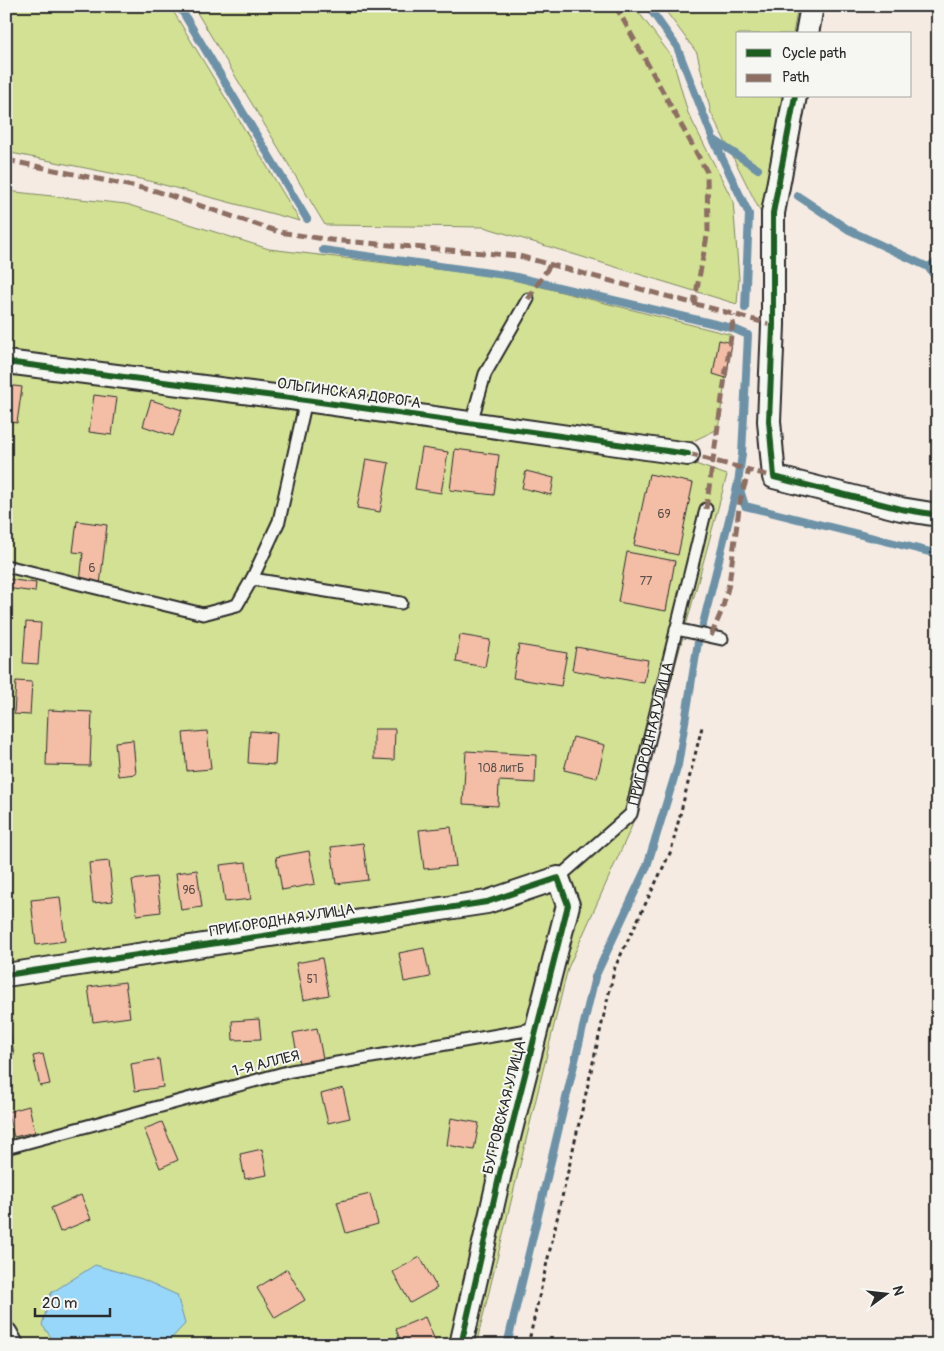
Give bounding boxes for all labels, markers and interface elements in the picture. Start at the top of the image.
legend [736,32,912,98]
text: Cycle path [782,44,846,63]
text: Path [782,68,809,87]
street label: ОЛЬГИНСКАЯ ДОРОГА [276,374,422,413]
house number: 69 [657,507,671,522]
house number: 6 [89,561,96,576]
house number: 77 [640,574,653,589]
street label: ПРИГОРОДНАЯ УЛИЦА [625,660,678,807]
house number: 108 литБ [478,761,524,776]
house number: 96 [182,883,196,898]
street label: ПРИГОРОДНАЯ УЛИЦА [208,900,356,941]
house number: 51 [306,972,318,987]
street label: БУГРОВСКАЯ УЛИЦА [479,1038,530,1176]
street label: 1-Я АЛЛЕЯ [231,1046,302,1081]
north arrow [862,1268,912,1318]
text: N [889,1284,908,1298]
scale bar [35,1286,110,1318]
text: 20 m [42,1294,77,1313]

